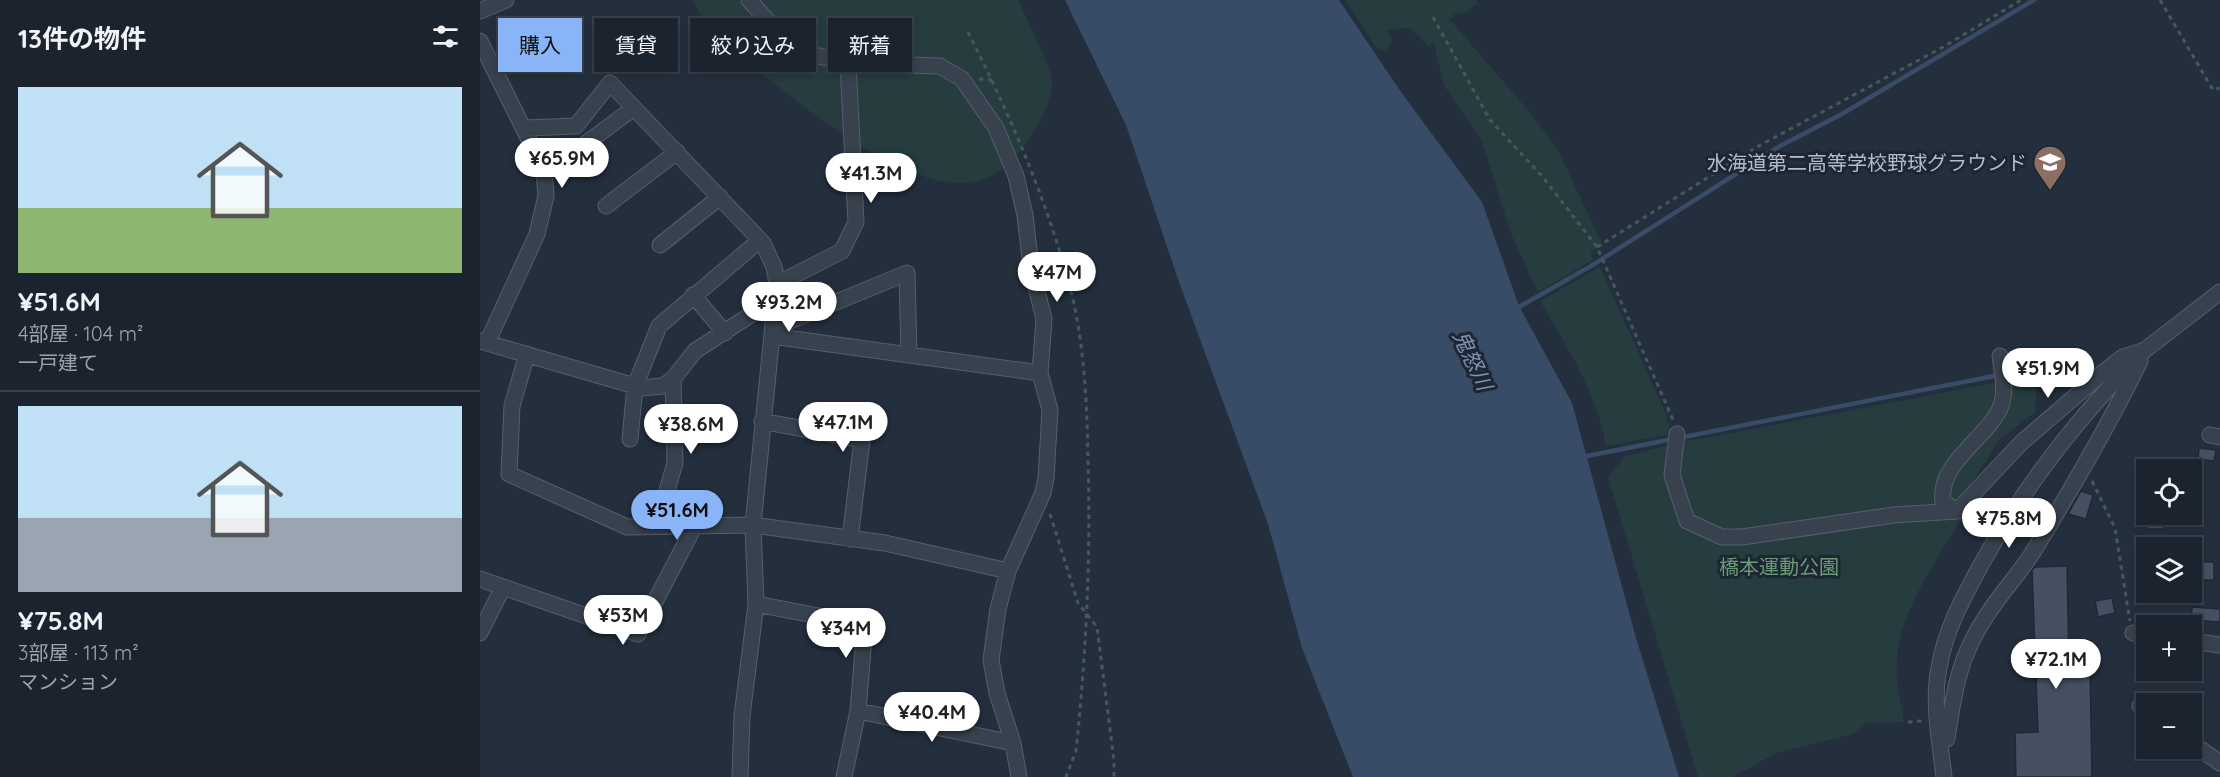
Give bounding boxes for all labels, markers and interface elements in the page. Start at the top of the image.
chip: 購入 [498,18,582,72]
chip: 賃貸 [594,18,678,72]
chip: 絞り込み [690,18,816,72]
chip: 新着 [828,18,912,72]
icon: filters [429,20,462,53]
text: 13件の物件 [18,22,146,55]
icon: home [186,126,294,234]
pin: ¥65.9M [513,138,611,189]
school or university icon: 水海道第二高等学校野球グラウンド [2032,144,2068,191]
text: ¥65.9M [529,145,595,170]
place label: 水海道第二高等学校野球グラウンド [1707,150,2027,175]
pin: ¥41.3M [822,153,920,204]
text: ¥41.3M [840,160,902,185]
pin: ¥47M [1021,252,1093,303]
text: ¥47M [1032,259,1082,284]
pin: ¥93.2M [740,282,838,333]
text: ¥51.6M [18,285,101,318]
text: ¥93.2M [756,289,822,314]
text: 4部屋 · 104 m² [18,321,143,346]
water label: 鬼怒川 [1448,326,1499,396]
pin: ¥51.9M [1999,348,2097,399]
text: 一戸建て [18,350,98,375]
text: ¥51.9M [2016,355,2080,380]
pin: ¥47.1M [794,402,892,453]
pin: ¥38.6M [642,404,740,455]
text: ¥47.1M [813,409,873,434]
text: ¥38.6M [658,411,724,436]
icon: home [186,445,294,553]
map controls [2136,459,2202,759]
button: locate [2136,459,2202,525]
pin: ¥51.6M [628,490,726,541]
text: ¥51.6M [645,497,709,522]
pin: ¥75.8M [1960,498,2058,549]
text: ¥75.8M [1976,505,2042,530]
button: layers [2136,537,2202,603]
park label: 橋本運動公園 [1719,554,1839,579]
pin: ¥53M [587,595,659,646]
text: ¥53M [598,602,648,627]
text: ¥75.8M [18,604,104,637]
pin: ¥34M [810,608,882,659]
text: ¥34M [821,615,871,640]
button: + [2136,615,2202,681]
pin: ¥72.1M [2007,639,2105,690]
text: 3部屋 · 113 m² [18,640,139,665]
text: ¥72.1M [2025,646,2087,671]
text: マンション [18,669,118,694]
pin: ¥40.4M [883,692,981,743]
button: − [2136,693,2202,759]
text: ¥40.4M [898,699,966,724]

